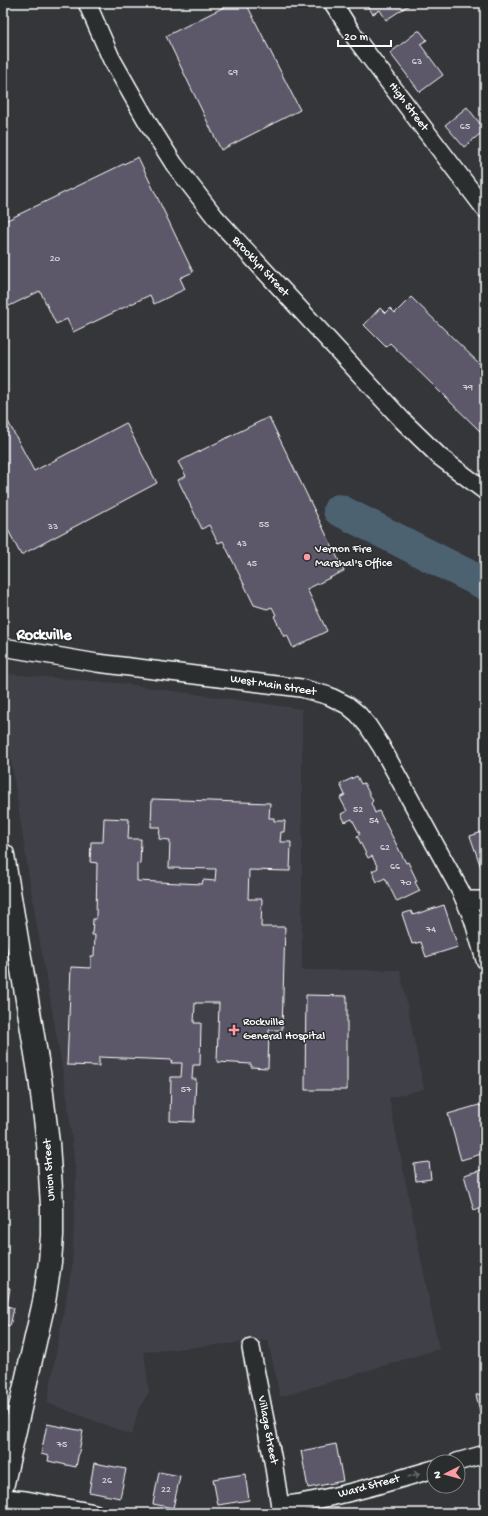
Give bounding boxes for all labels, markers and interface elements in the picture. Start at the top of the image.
scale bar [338,22,391,48]
text: 20 m [344,31,369,45]
house number: 63 [412,56,422,68]
house number: 69 [228,67,238,79]
street label: High Street [385,80,432,135]
house number: 65 [460,121,470,133]
street label: Brooklyn Street [228,233,292,301]
house number: 20 [50,253,61,265]
house number: 79 [462,382,473,394]
house number: 55 [259,519,269,531]
house number: 33 [47,521,58,533]
house number: 43 [237,538,247,550]
place label: Vernon Fire Marshal's Office [314,543,393,571]
marker: Vernon Fire Marshal's Office [302,552,312,562]
house number: 45 [247,558,257,570]
district label: Rockville [15,627,72,646]
street label: West Main Street [229,672,318,700]
house number: 52 [353,804,363,816]
house number: 54 [369,815,379,827]
house number: 62 [380,842,390,854]
house number: 66 [390,861,401,873]
house number: 70 [400,877,412,889]
house number: 74 [425,924,436,936]
place label: Rockville General Hospital [243,1016,326,1044]
marker: Rockville General Hospital [228,1024,240,1036]
house number: 57 [181,1084,192,1096]
street label: Union Street [41,1137,59,1201]
street label: Village Street [253,1394,281,1466]
house number: 75 [56,1439,67,1451]
north arrow [426,1454,466,1494]
one-way arrow [407,1471,420,1478]
text: N [432,1471,444,1479]
street label: Ward Street [337,1472,402,1502]
house number: 26 [102,1475,113,1487]
house number: 22 [161,1484,171,1496]

